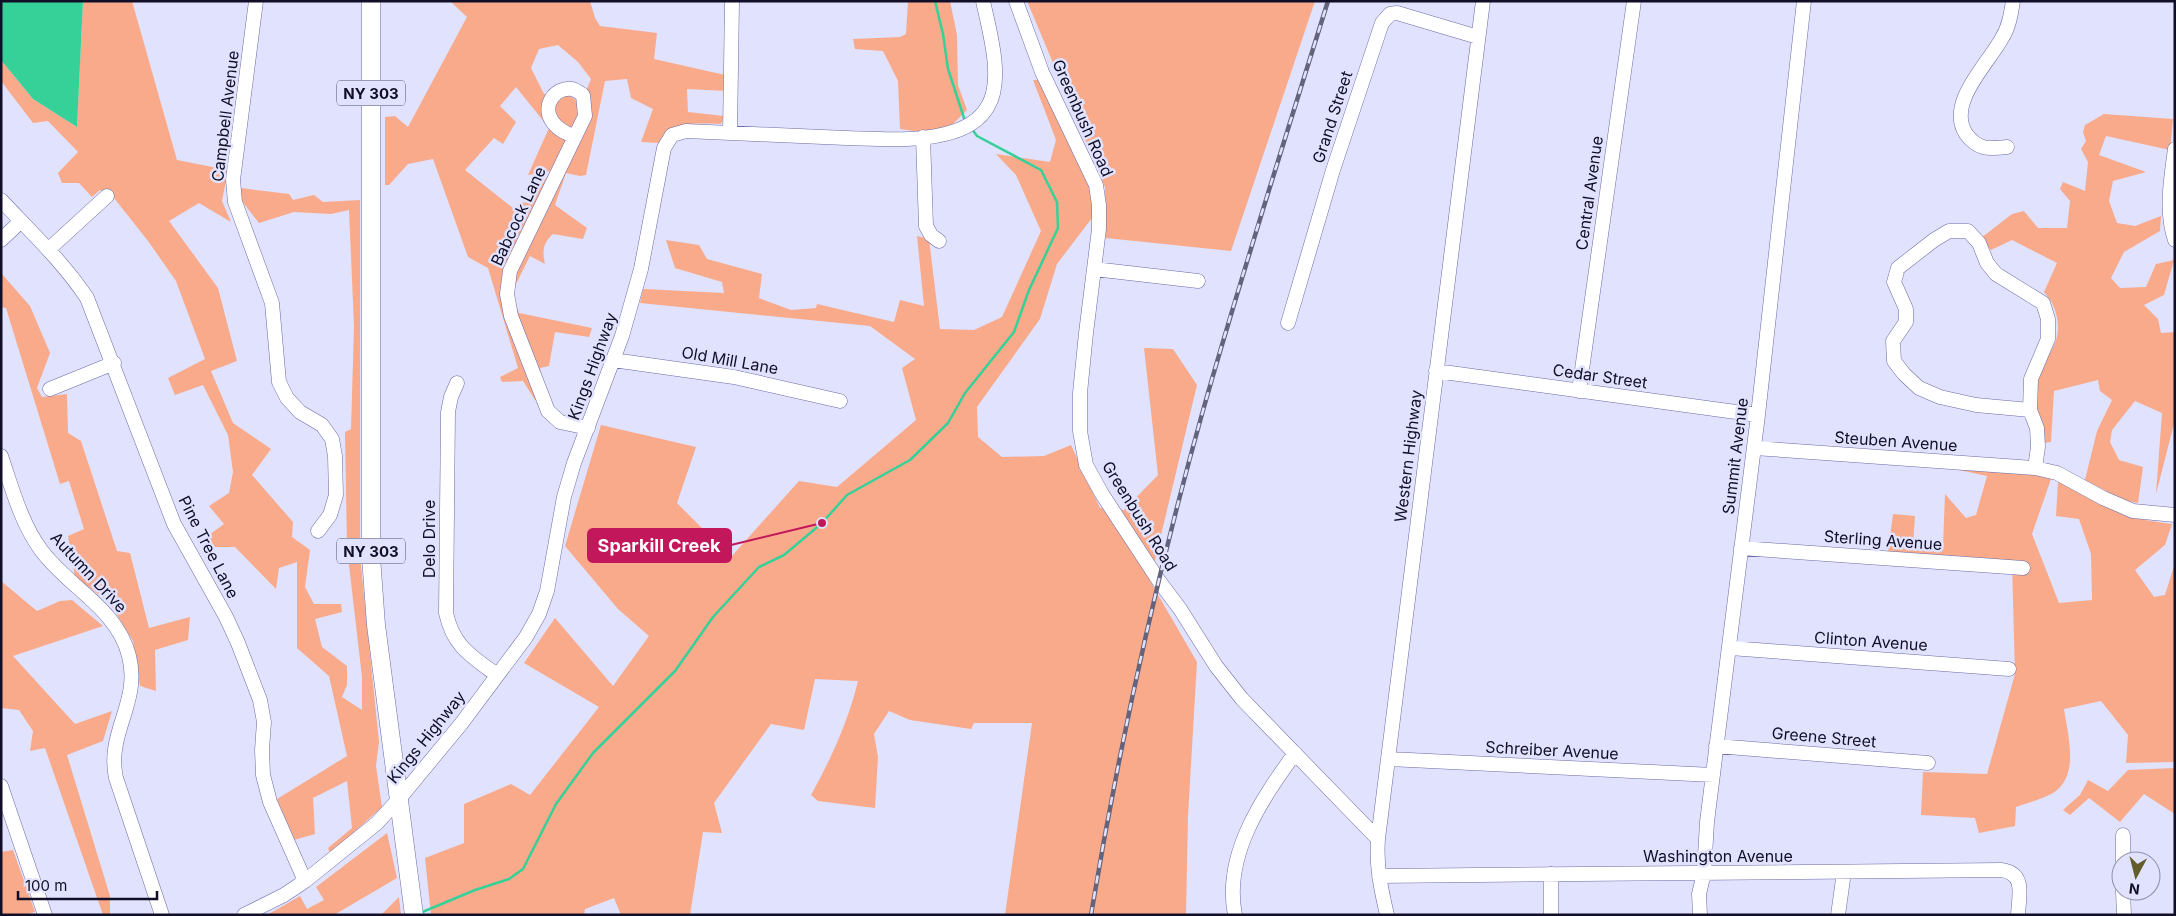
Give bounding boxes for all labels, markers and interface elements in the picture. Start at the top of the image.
street label: Campbell Avenue [207,49,243,183]
street label: Greenbush Road [1048,56,1118,180]
street label: Grand Street [1308,68,1356,166]
road number: NY 303 [337,80,405,106]
street label: Central Avenue [1571,135,1607,251]
street label: Babcock Lane [486,163,550,269]
street label: Kings Highway [563,310,621,422]
street label: Old Mill Lane [680,342,780,378]
street label: Cedar Street [1551,359,1649,393]
street label: Western Highway [1390,389,1426,523]
street label: Summit Avenue [1718,396,1752,516]
street label: Steuben Avenue [1834,427,1958,455]
street label: Greenbush Road [1098,457,1182,575]
street label: Pine Tree Lane [175,492,243,602]
street label: Delo Drive [419,500,439,578]
street label: Sterling Avenue [1823,526,1943,554]
street label: Autumn Drive [47,528,131,616]
callout: Sparkill Creek [588,529,731,562]
text: Sparkill Creek [598,535,721,556]
road number: NY 303 [337,538,405,564]
street label: Clinton Avenue [1814,627,1928,655]
street label: Kings Highway [383,687,469,787]
street label: Greene Street [1771,722,1877,752]
street label: Schreiber Avenue [1485,737,1619,763]
street label: Washington Avenue [1643,846,1793,866]
north arrow [2111,851,2161,901]
scale bar [18,868,156,900]
text: 100 m [25,876,67,895]
text: N [2128,880,2141,898]

